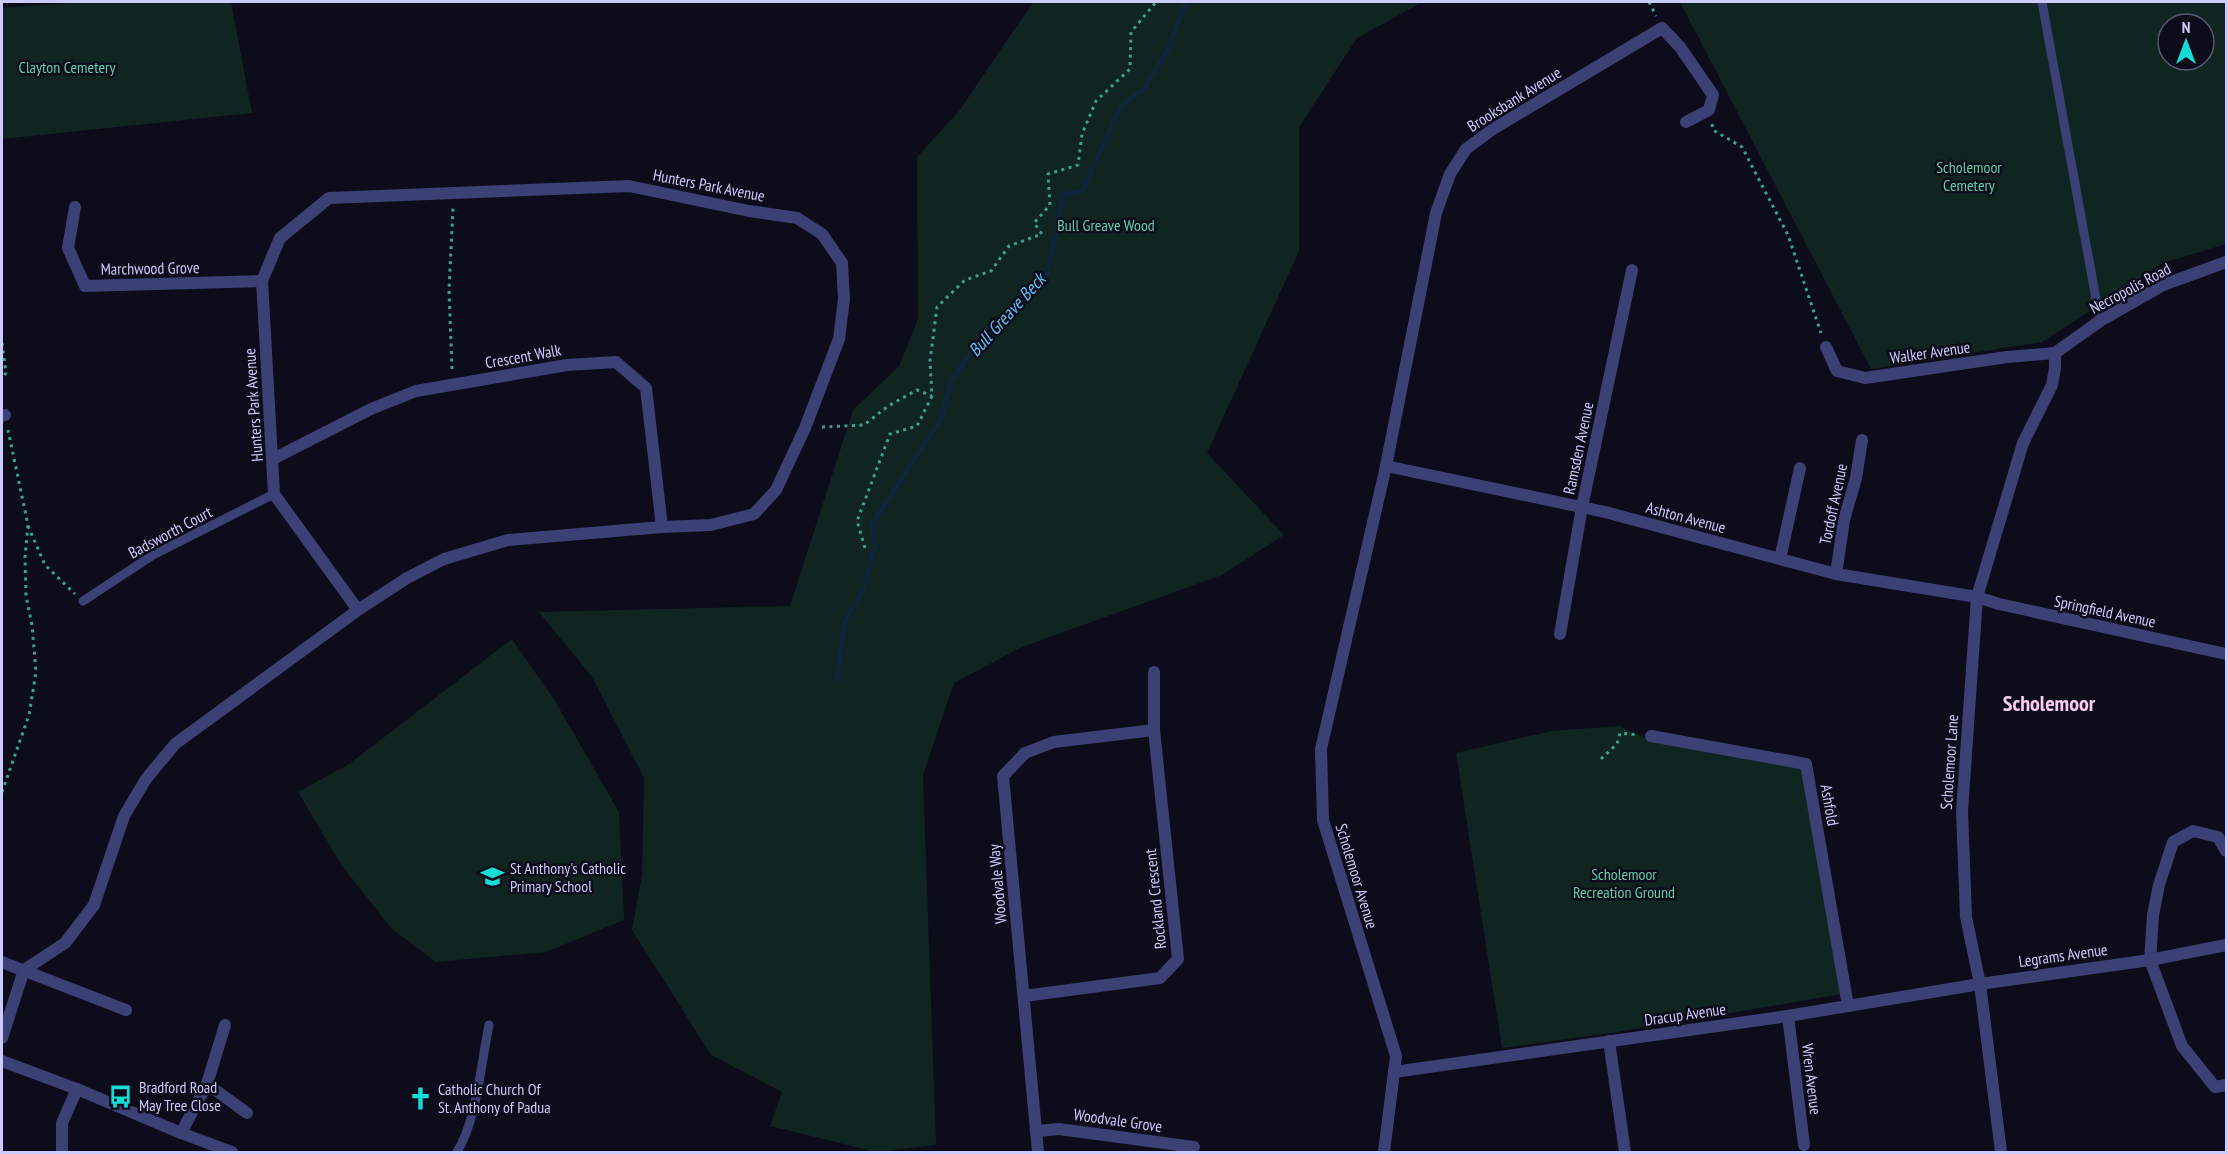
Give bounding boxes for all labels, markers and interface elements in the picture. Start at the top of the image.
north arrow [2156,12,2216,72]
text: N [2182,17,2190,37]
park label: Clayton Cemetery [19,57,115,77]
street label: Brooksbank Avenue [1463,62,1565,136]
park label: Scholemoor Cemetery [1936,157,2002,195]
street label: Hunters Park Avenue [651,164,767,206]
park label: Bull Greave Wood [1057,215,1155,235]
street label: Marchwood Grove [100,257,200,279]
street label: Necropolis Road [2086,258,2174,318]
water label: Bull Greave Beck [963,267,1051,361]
street label: Walker Avenue [1889,336,1971,368]
street label: Crescent Walk [484,339,563,373]
street label: Hunters Park Avenue [239,348,267,462]
street label: Ramsden Avenue [1558,400,1598,496]
street label: Tordoff Avenue [1815,462,1851,546]
street label: Ashton Avenue [1644,497,1728,537]
street label: Badsworth Court [125,501,216,562]
street label: Springfield Avenue [2052,590,2158,632]
district label: Scholemoor [2003,689,2096,717]
street label: Scholemoor Lane [1936,714,1962,810]
street label: Ashfold [1817,783,1843,827]
street label: Scholemoor Avenue [1332,821,1382,931]
street label: Woodvale Way [984,843,1010,925]
street label: Rockland Crescent [1140,847,1170,950]
place label: St Anthony's Catholic Primary School [510,858,626,896]
school or university icon: St Anthony's Catholic Primary School [479,864,505,890]
park label: Scholemoor Recreation Ground [1573,864,1675,902]
street label: Legrams Avenue [2017,939,2109,971]
street label: Dracup Avenue [1643,998,1727,1030]
street label: Wren Avenue [1798,1042,1826,1116]
place label: Bradford Road May Tree Close [139,1077,221,1115]
place label: Catholic Church Of St. Anthony of Padua [438,1079,551,1117]
bus stop icon: Bradford Road May Tree Close [108,1083,134,1109]
church icon: Catholic Church Of St. Anthony of Padua [407,1085,433,1111]
street label: Woodvale Grove [1072,1104,1164,1136]

